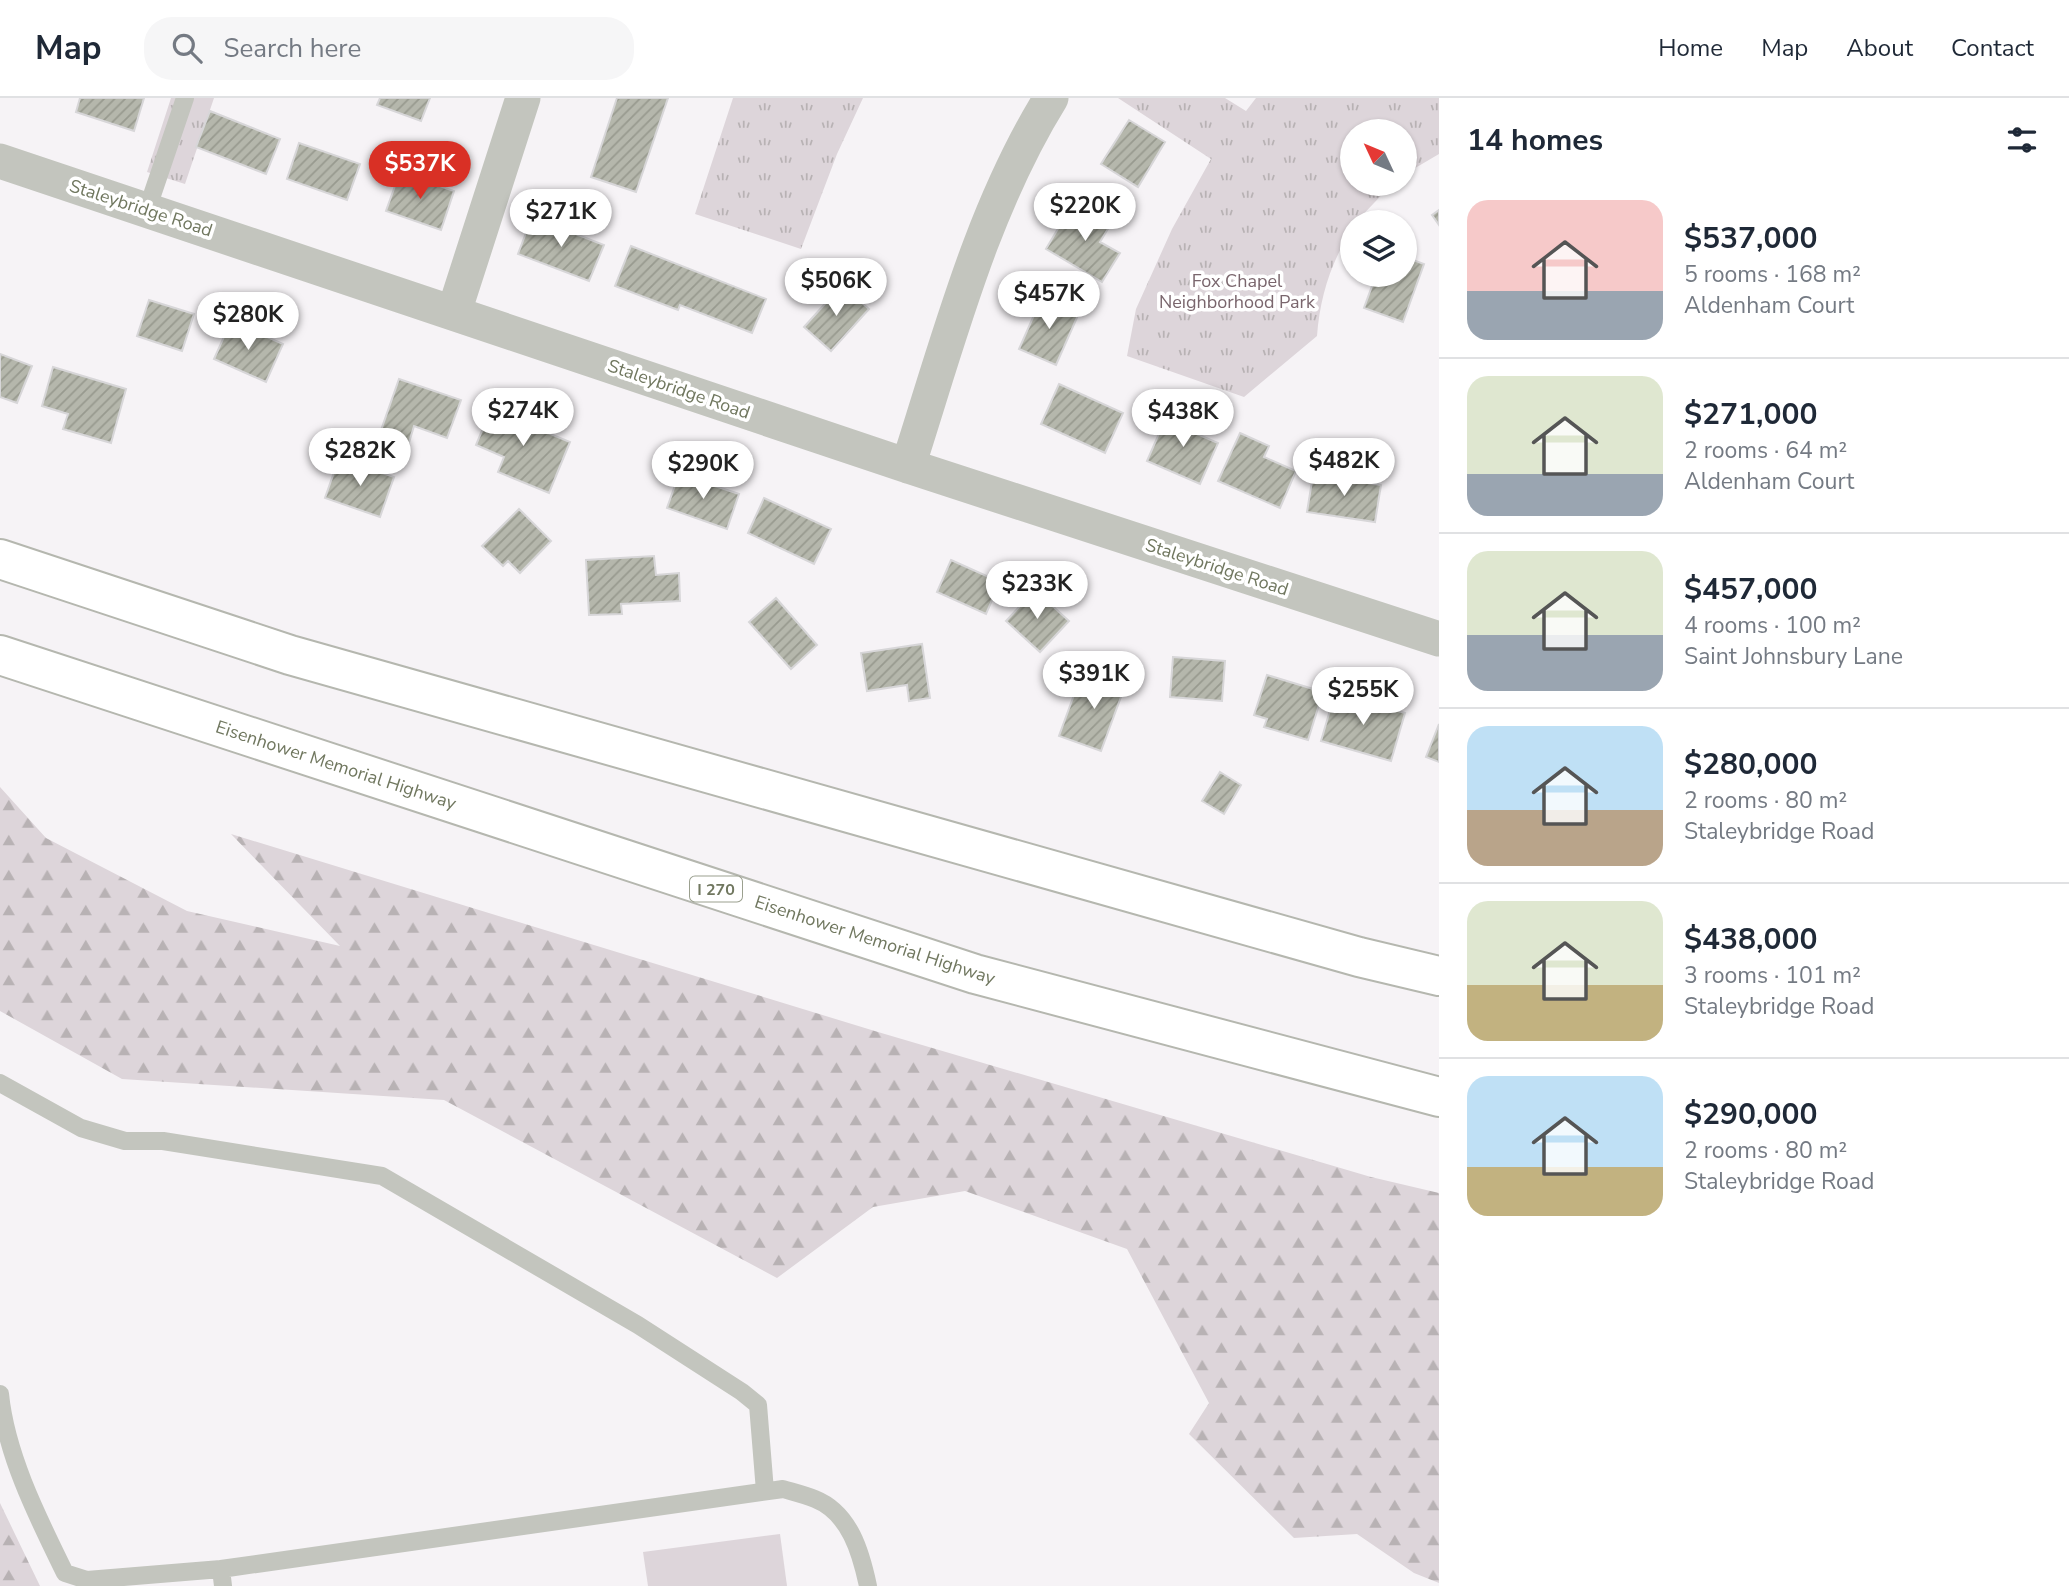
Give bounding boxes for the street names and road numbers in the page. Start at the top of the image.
street label: Staleybridge Road [66,174,216,242]
street label: Staleybridge Road [605,353,753,425]
street label: Staleybridge Road [1142,533,1292,601]
street label: Eisenhower Memorial Highway [213,715,460,816]
road number: I 270 [690,876,742,902]
street label: Eisenhower Memorial Highway [752,890,999,991]

